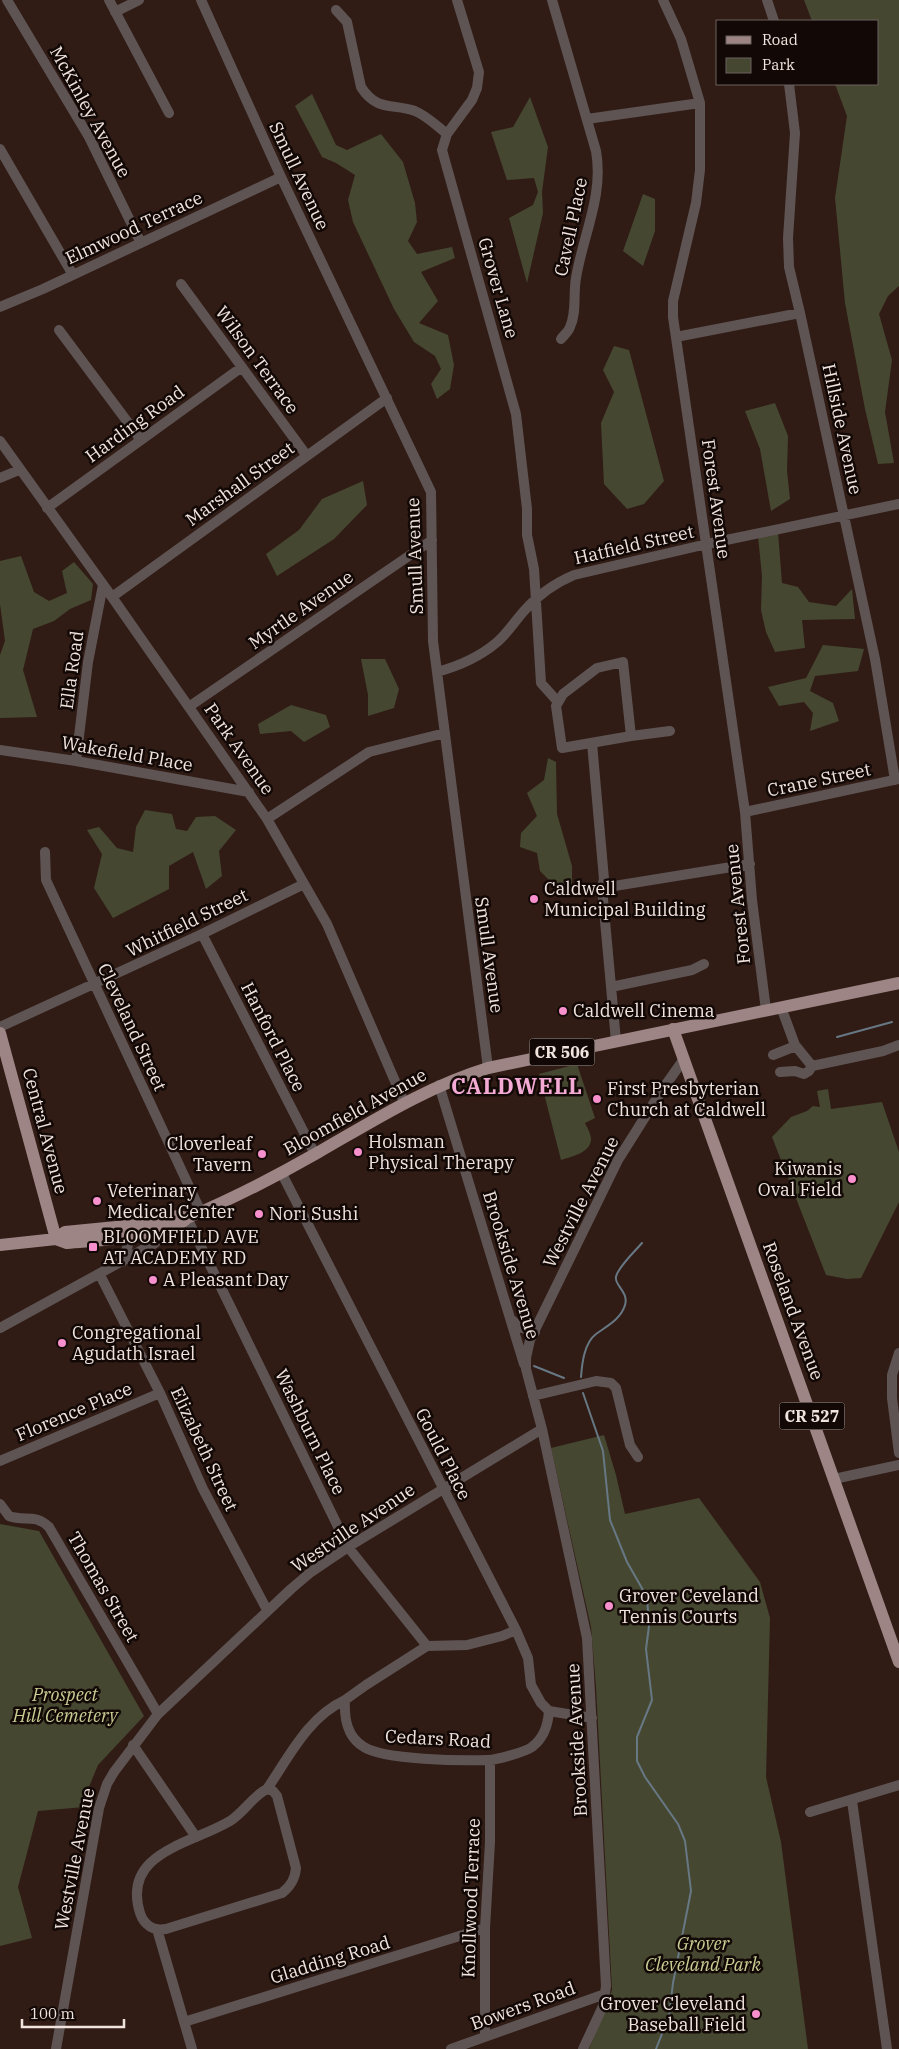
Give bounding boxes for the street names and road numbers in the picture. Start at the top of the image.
street label: McKinley Avenue [45,42,136,182]
street label: Smull Avenue [264,118,335,234]
street label: Cavell Place [549,175,592,278]
street label: Elmwood Terrace [62,186,206,269]
street label: Grover Lane [473,235,524,341]
street label: Wilson Terrace [210,301,304,418]
street label: Hillside Avenue [817,361,868,496]
street label: Harding Road [81,380,189,467]
street label: Marshall Street [181,436,299,531]
street label: Forest Avenue [697,438,736,560]
street label: Smull Avenue [401,497,428,615]
street label: Hatfield Street [572,520,696,569]
street label: Myrtle Avenue [244,565,357,654]
street label: Ella Road [55,629,88,711]
street label: Park Avenue [199,698,279,799]
street label: Wakefield Place [60,731,195,776]
street label: Crane Street [765,757,873,802]
street label: Forest Avenue [720,843,755,965]
street label: Whitfield Street [122,883,252,962]
street label: Smull Avenue [470,895,509,1015]
street label: Cleveland Street [93,959,172,1094]
street label: Hanford Place [236,978,311,1095]
road number: CR 506 [530,1038,594,1066]
street label: Bloomfield Avenue [279,1063,430,1160]
street label: Central Avenue [18,1065,73,1196]
street label: Westville Avenue [538,1132,624,1271]
street label: Brookside Avenue [478,1188,545,1342]
street label: Roseland Avenue [758,1239,829,1383]
street label: Washburn Place [270,1365,351,1498]
street label: Florence Place [12,1377,135,1446]
street label: Elizabeth Street [166,1383,243,1515]
road number: CR 527 [780,1402,844,1430]
street label: Gould Place [410,1404,476,1504]
street label: Westville Avenue [286,1478,419,1578]
street label: Thomas Street [63,1527,144,1646]
street label: Brookside Avenue [561,1663,592,1817]
street label: Cedars Road [385,1724,492,1753]
street label: Westville Avenue [49,1786,100,1932]
street label: Knollwood Terrace [456,1818,485,1978]
street label: Gladding Road [267,1930,393,1989]
street label: Bowers Road [467,1976,578,2035]

